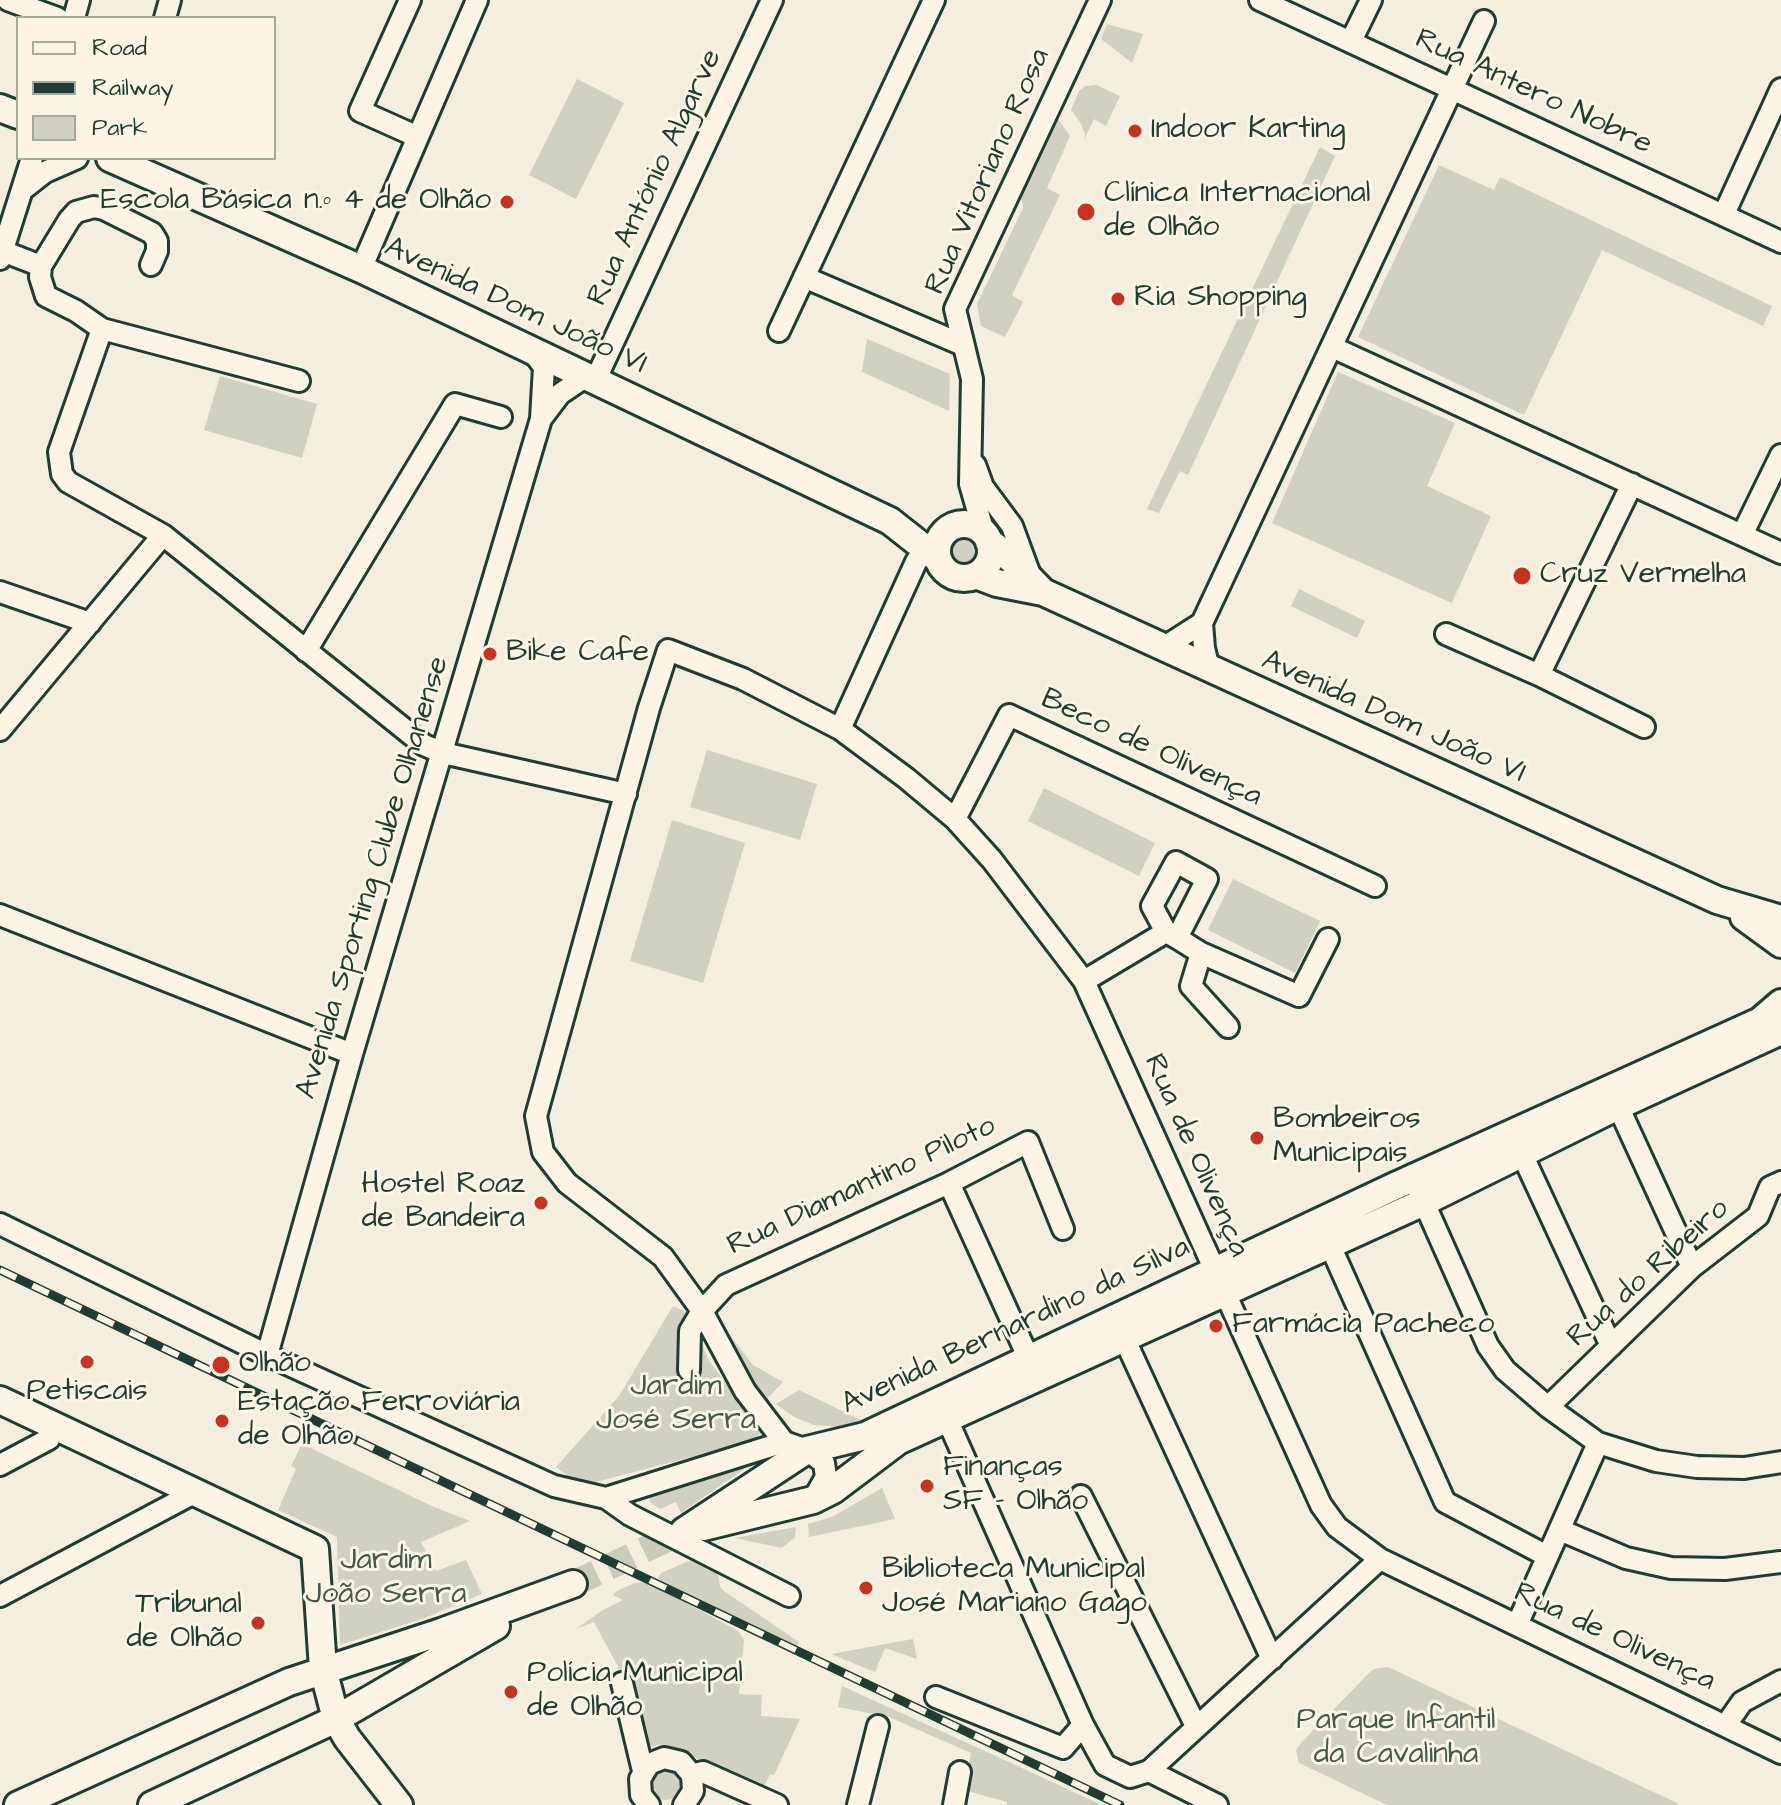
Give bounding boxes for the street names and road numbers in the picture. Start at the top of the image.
street label: Rua Antero Nobre [1409,22,1657,164]
street label: Rua António Algarve [581,44,731,312]
street label: Rua Vitoriano Rosa [919,44,1059,300]
street label: Avenida Dom João VI [378,230,652,384]
street label: Avenida Dom João VI [1255,644,1531,792]
street label: Avenida Sporting Clube Olhanense [289,653,459,1103]
street label: Beco de Olivença [1035,682,1267,816]
street label: Rua de Olivença [1134,1049,1256,1263]
street label: Rua Diamantino Piloto [722,1109,1002,1265]
street label: Rua do Ribeiro [1561,1192,1737,1356]
street label: Avenida Bernardino da Silva [836,1230,1196,1424]
street label: Rua de Olivença [1508,1576,1720,1700]

